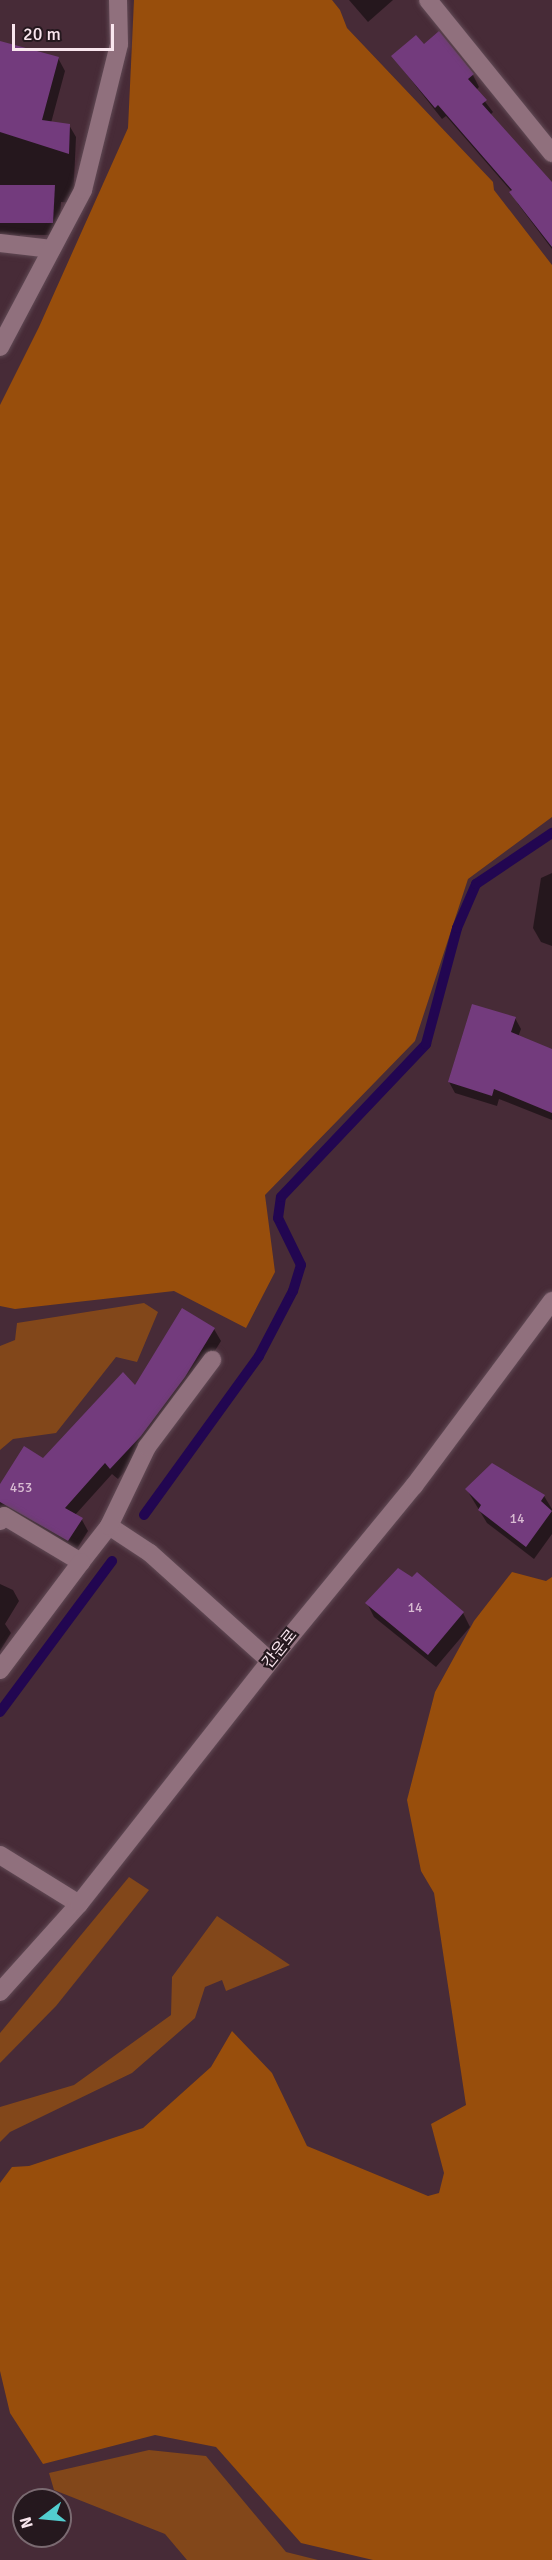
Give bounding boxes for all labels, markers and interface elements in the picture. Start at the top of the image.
scale bar [15,12,117,50]
text: 20 m [23,23,61,45]
house number: 453 [10,1480,32,1496]
house number: 14 [509,1511,525,1527]
house number: 14 [407,1600,423,1616]
street label: 간운로 [259,1626,301,1672]
north arrow [12,2488,72,2548]
text: N [15,2514,38,2531]

